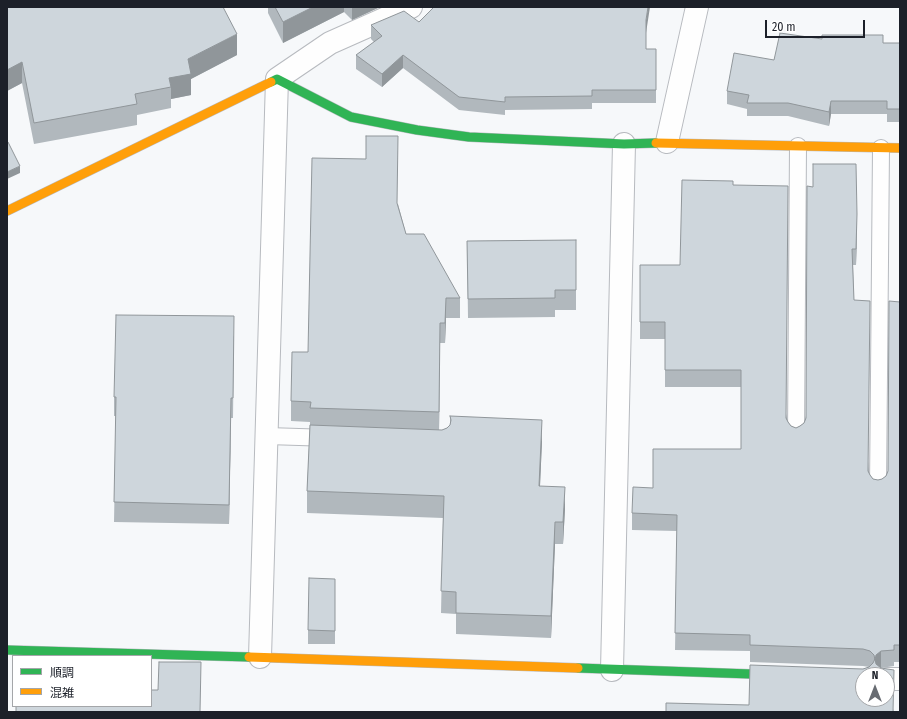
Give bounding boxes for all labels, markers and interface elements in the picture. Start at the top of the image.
scale bar [767,12,867,38]
text: 20 m [772,20,796,34]
legend [12,655,152,707]
text: 順調 [50,666,74,680]
north arrow [855,667,895,707]
text: N [872,669,878,682]
text: 混雑 [50,686,74,700]

